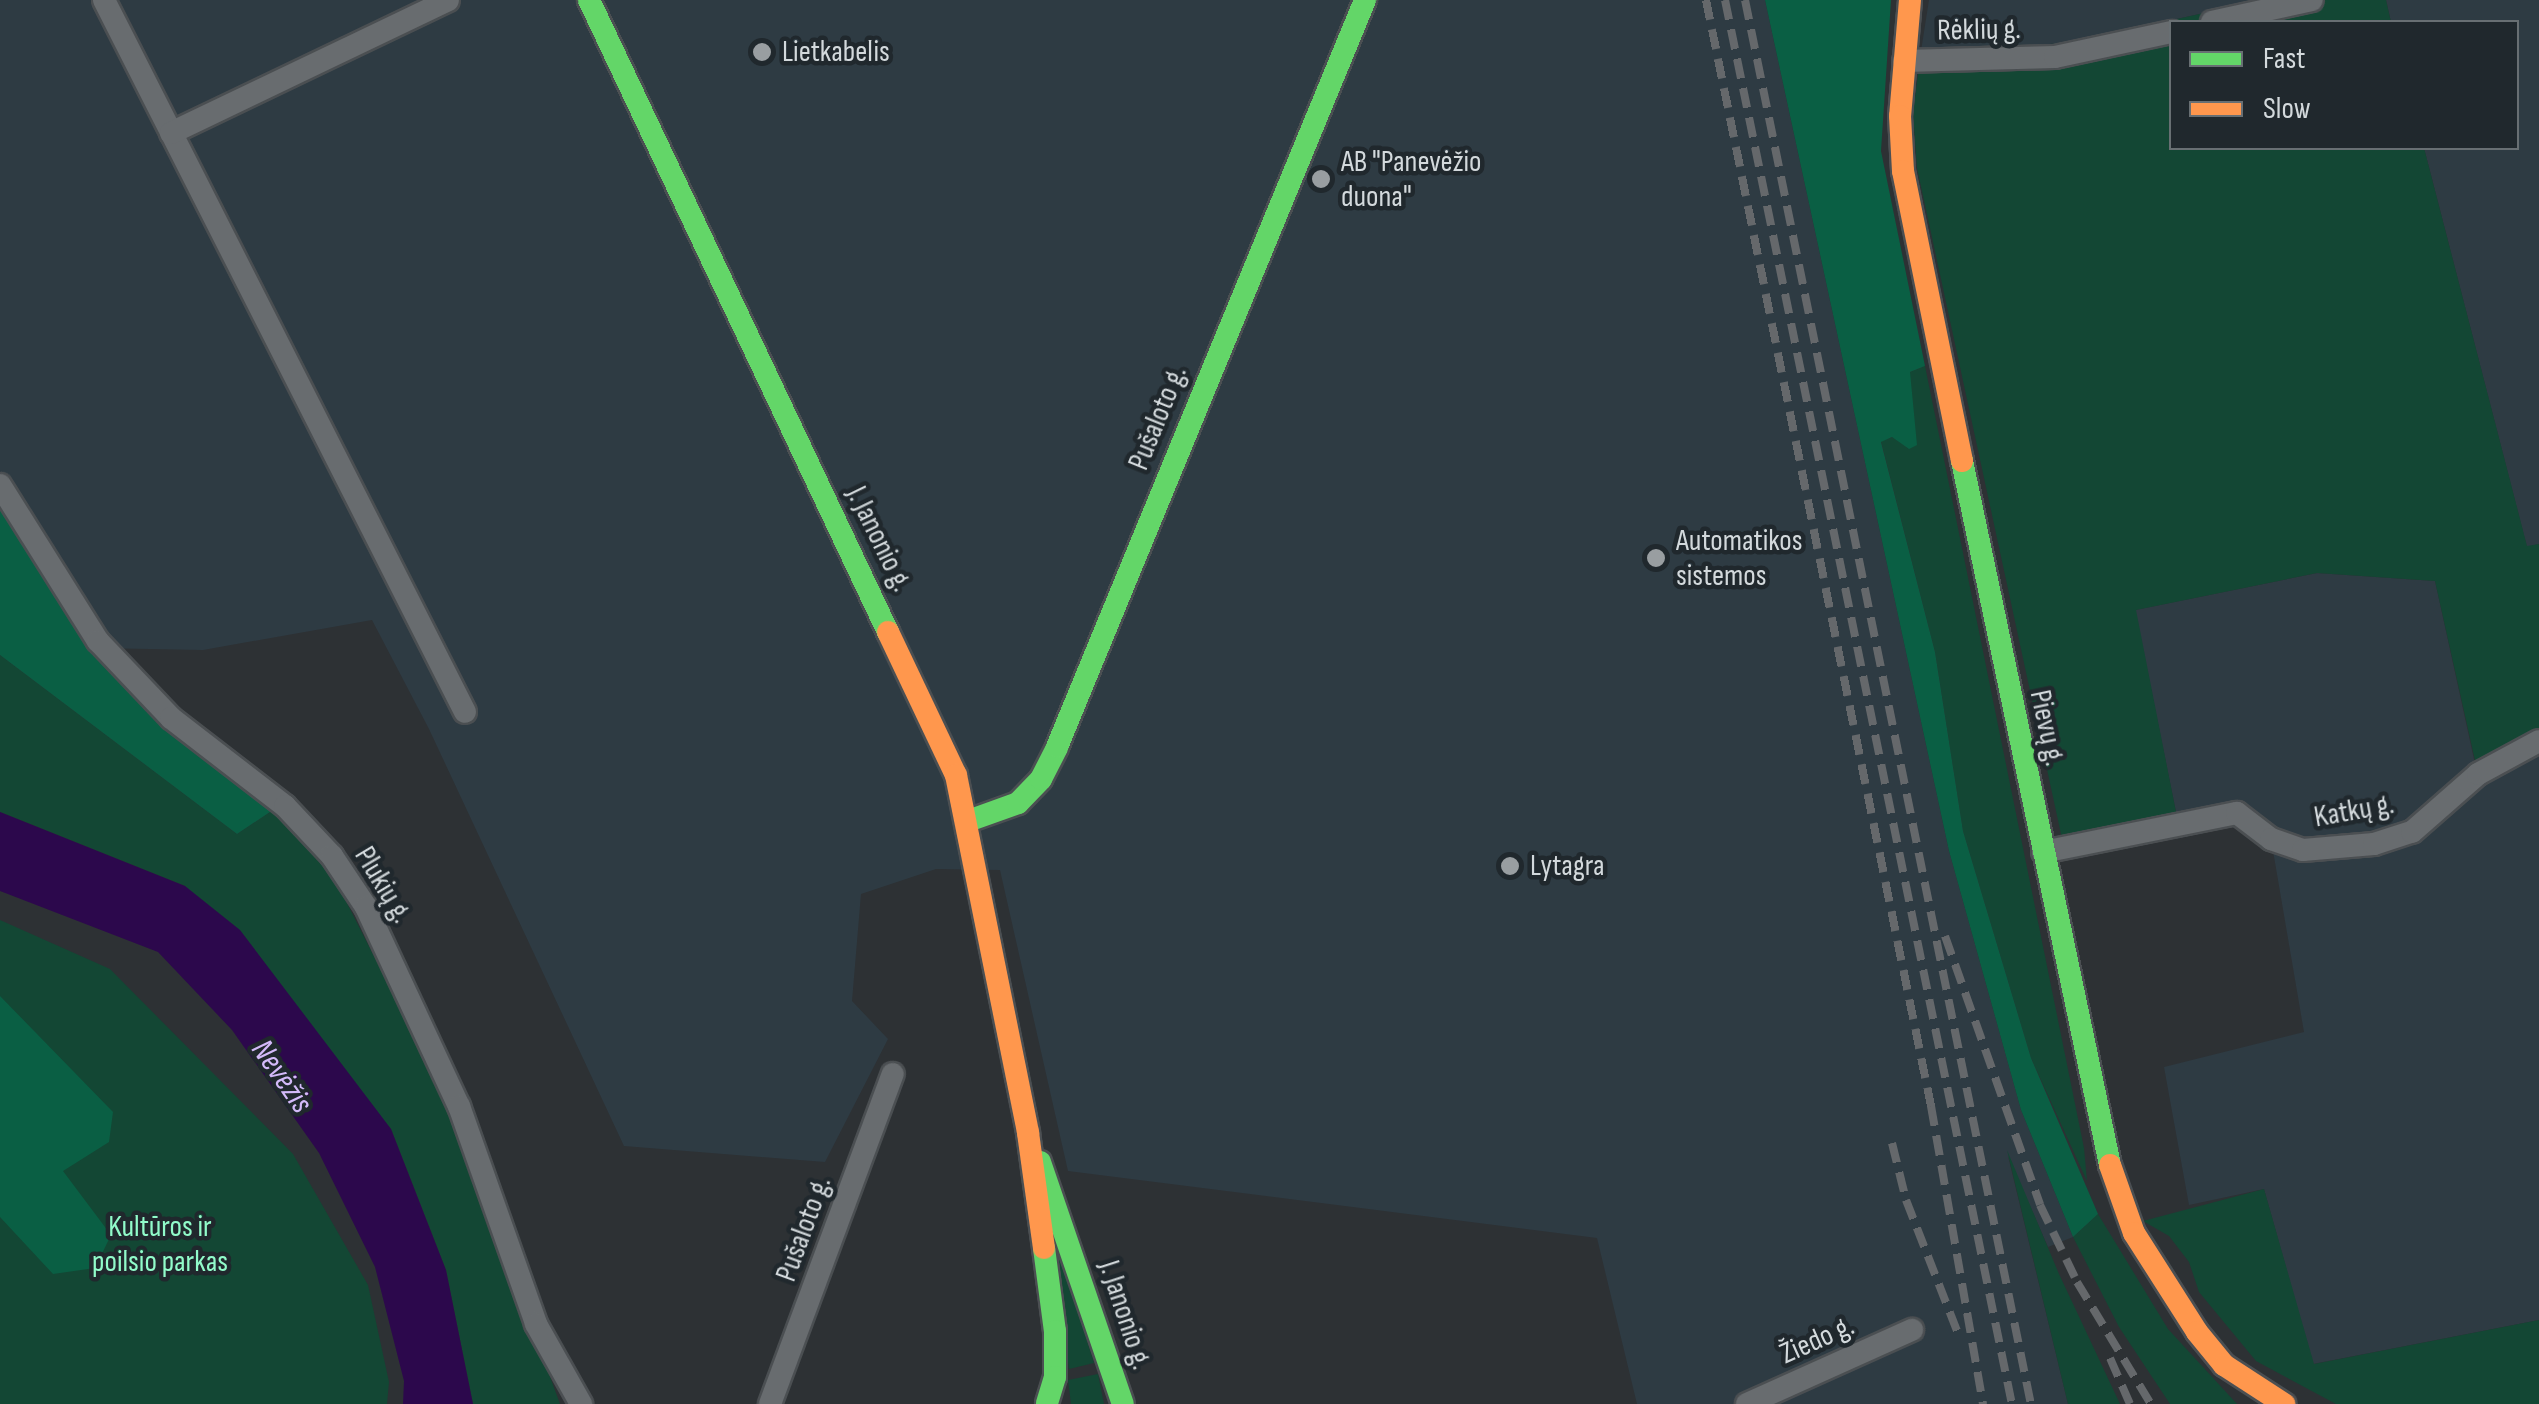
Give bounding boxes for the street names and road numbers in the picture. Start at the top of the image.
street label: Rėklių g. [1937,11,2021,49]
street label: Pušaloto g. [1121,361,1195,475]
street label: J. Janonio g. [838,481,920,597]
street label: Pievų g. [2021,687,2073,769]
street label: Katkų g. [2311,786,2397,836]
street label: Plukių g. [346,840,420,930]
street label: Pušaloto g. [768,1172,840,1286]
street label: J. Janonio g. [1091,1256,1159,1374]
street label: Žiedo g. [1774,1308,1860,1372]

